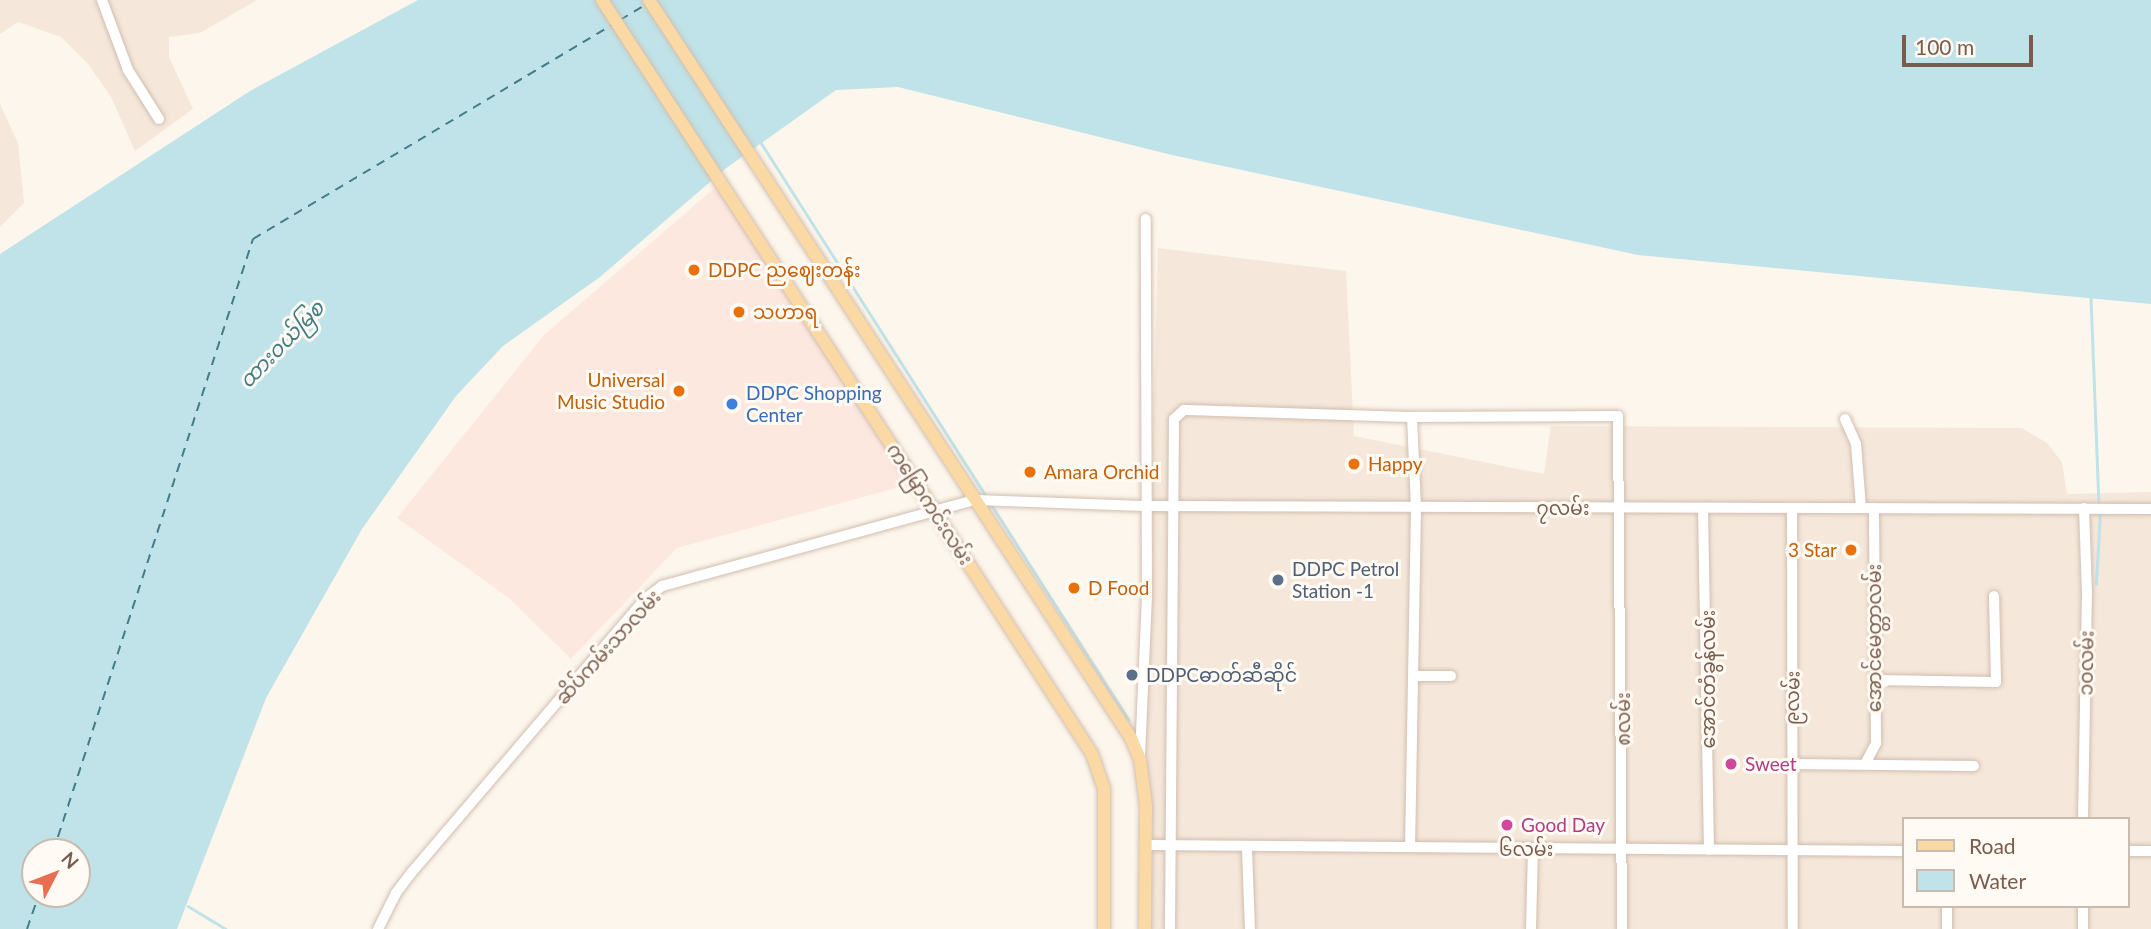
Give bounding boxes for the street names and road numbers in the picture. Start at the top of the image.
street label: ကမြောကင်းလမ်း [882,439,978,569]
street label: ၇လမ်း [1536,497,1590,519]
street label: အောင်မေတ္တာလမ်း [1863,564,1885,712]
street label: ဆိပ်ကမ်းသာလမ်း [551,585,665,709]
street label: အောင်တံခွန်လမ်း [1697,610,1719,748]
street label: ၁၀လမ်း [2074,630,2098,696]
street label: ၉လမ်း [1780,671,1804,725]
street label: ၈လမ်း [1612,692,1634,746]
street label: ၆လမ်း [1499,838,1553,860]

